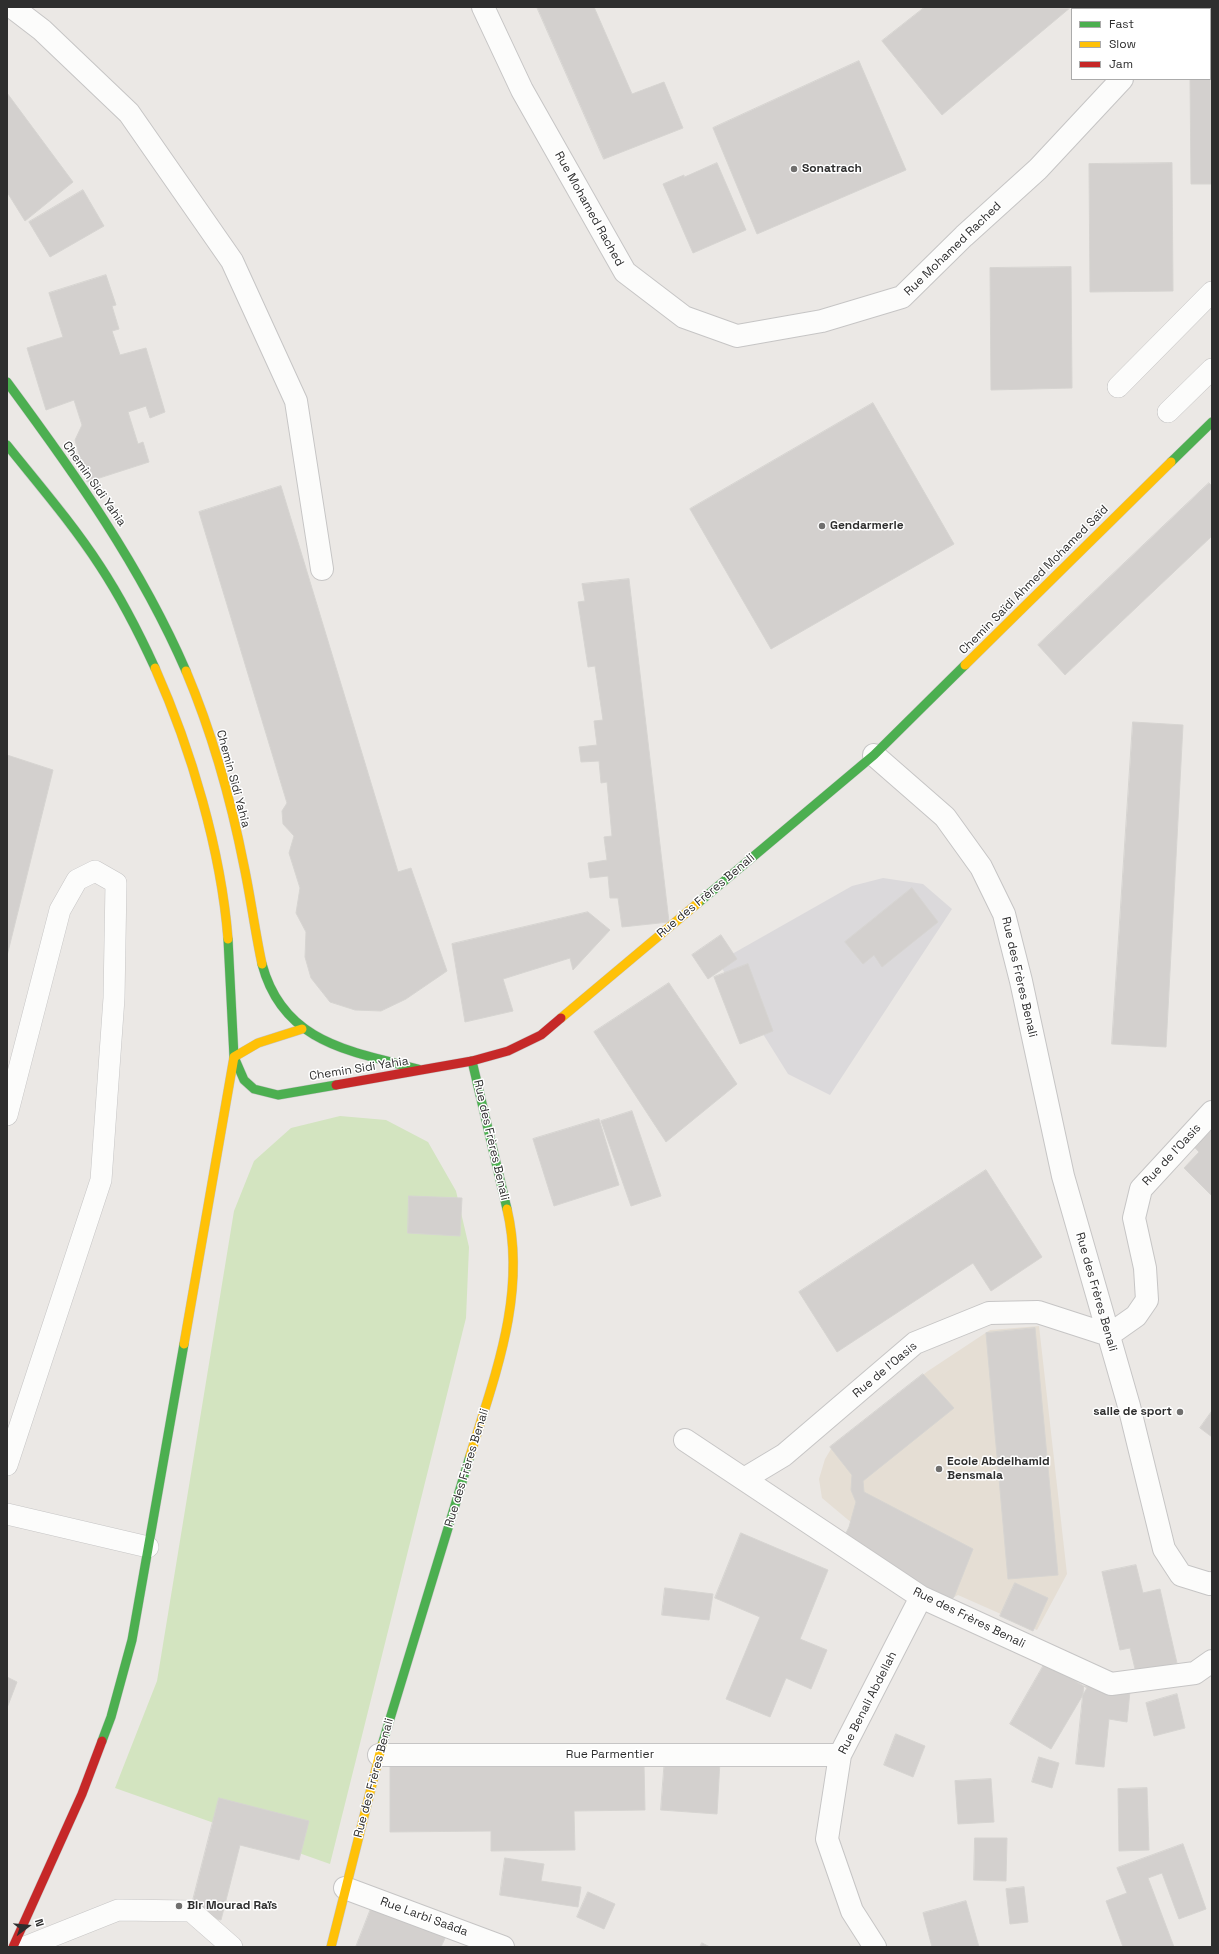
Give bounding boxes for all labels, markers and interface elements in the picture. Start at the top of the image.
legend [1071,8,1211,80]
text: Fast [1109,16,1134,32]
text: Slow [1109,36,1136,52]
text: Jam [1109,56,1133,72]
street label: Rue Mohamed Rached [551,149,627,269]
place label: Sonatrach [802,162,862,176]
marker: Sonatrach [789,164,799,174]
street label: Rue Mohamed Rached [902,199,1004,299]
street label: Chemin Sidi Yahia [59,439,129,529]
street label: Chemin Saïdi Ahmed Mohamed Saïd [956,502,1112,658]
place label: Gendarmerie [830,519,904,533]
marker: Gendarmerie [817,521,827,531]
street label: Chemin Sidi Yahia [213,729,253,829]
street label: Rue des Frères Benali [654,851,758,941]
street label: Rue des Frères Benali [998,915,1040,1039]
street label: Chemin Sidi Yahia [308,1054,410,1084]
street label: Rue des Frères Benali [470,1078,512,1202]
street label: Rue de l'Oasis [1140,1121,1204,1189]
street label: Rue des Frères Benali [1072,1231,1120,1353]
street label: Rue de l'Oasis [850,1339,920,1401]
place label: salle de sport [1093,1405,1172,1419]
street label: Rue des Frères Benali [442,1407,492,1529]
marker: salle de sport [1175,1407,1185,1417]
place label: Ecole Abdelhamid Bensmaia [947,1455,1050,1483]
marker: Ecole Abdelhamid Bensmaia [934,1464,944,1474]
street label: Rue des Frères Benali [910,1585,1028,1651]
street label: Rue Benali Abdellah [836,1649,900,1757]
street label: Rue des Frères Benali [351,1717,397,1839]
street label: Rue Parmentier [566,1748,654,1762]
street label: Rue Larbi Saâda [378,1894,470,1940]
place label: Bir Mourad Raïs [187,1899,277,1913]
marker: Bir Mourad Raïs [174,1901,184,1911]
north arrow [8,1906,48,1946]
text: N [32,1917,47,1928]

